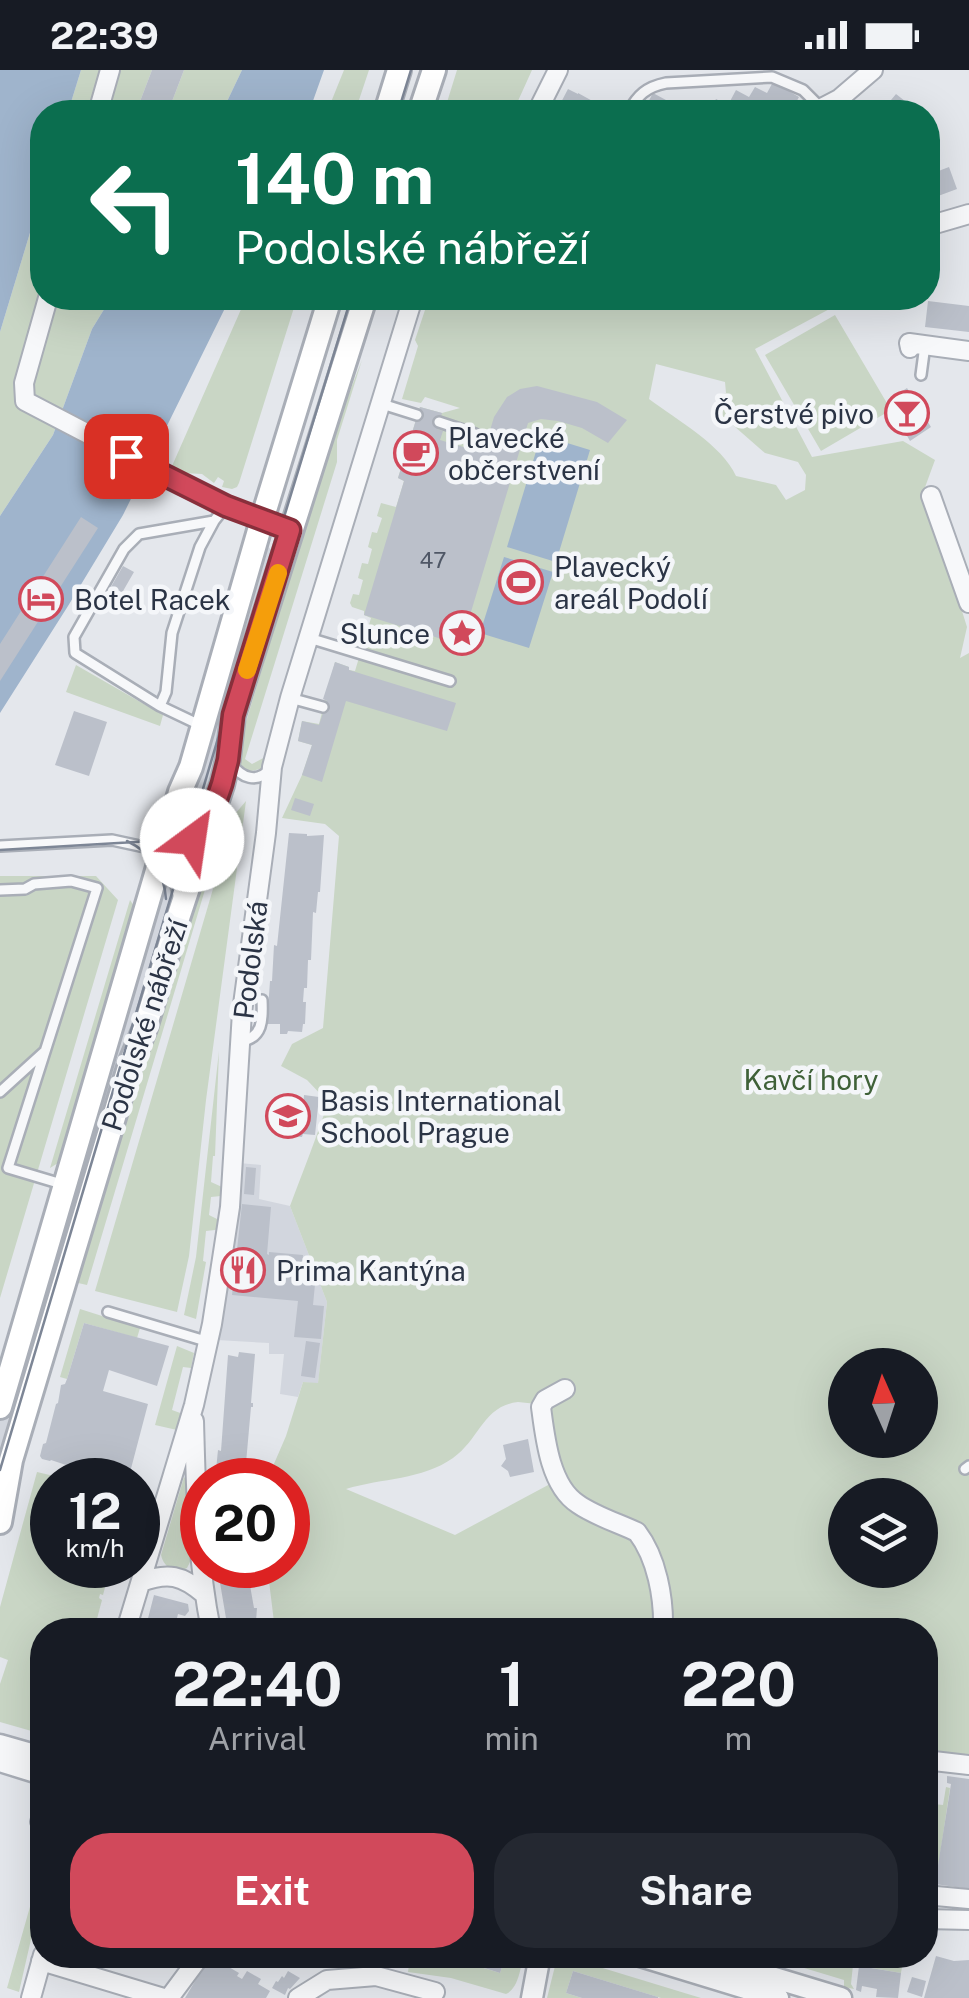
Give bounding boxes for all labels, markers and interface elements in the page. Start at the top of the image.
text: 22:39 [50,13,159,58]
text: 140 m [235,137,434,220]
icon: left [70,140,200,270]
text: Podolské nábřeží [235,221,589,274]
bar icon: Čerstvé pivo [884,390,930,436]
place label: Čerstvé pivo [714,397,874,430]
pin [84,414,169,499]
place label: Plavecké občerstvení [448,421,601,486]
icon: arrive [99,429,154,484]
cafe icon: Plavecké občerstvení [393,430,439,476]
house number: 47 [419,547,447,573]
place label: Plavecký areál Podolí [554,550,709,615]
sports icon: Plavecký areál Podolí [498,559,544,605]
hotel icon: Botel Racek [18,576,64,622]
place label: Botel Racek [74,583,231,616]
place icon: Slunce [439,610,485,656]
place label: Slunce [340,617,430,650]
position arrow [140,788,244,892]
street label: Podolská [226,899,274,1021]
street label: Podolské nábřeží [94,914,194,1135]
park label: Kavčí hory [744,1063,878,1096]
place label: Basis International School Prague [320,1084,562,1149]
school or university icon: Basis International School Prague [265,1093,311,1139]
restaurant icon: Prima Kantýna [220,1247,266,1293]
place label: Prima Kantýna [276,1254,466,1287]
north arrow [828,1348,938,1458]
map controls [828,1348,938,1588]
speed limit sign: 20 [180,1458,310,1588]
button: layers [828,1478,938,1588]
text: 12 [68,1481,122,1540]
text: km/h [66,1533,124,1563]
text: 22:40 [172,1649,342,1720]
text: 1 [499,1649,525,1720]
text: 220 [681,1649,796,1720]
text: Arrival [208,1720,307,1757]
text: min [485,1720,539,1757]
text: m [725,1720,752,1757]
button: Exit [70,1833,474,1948]
button: Share [494,1833,898,1948]

